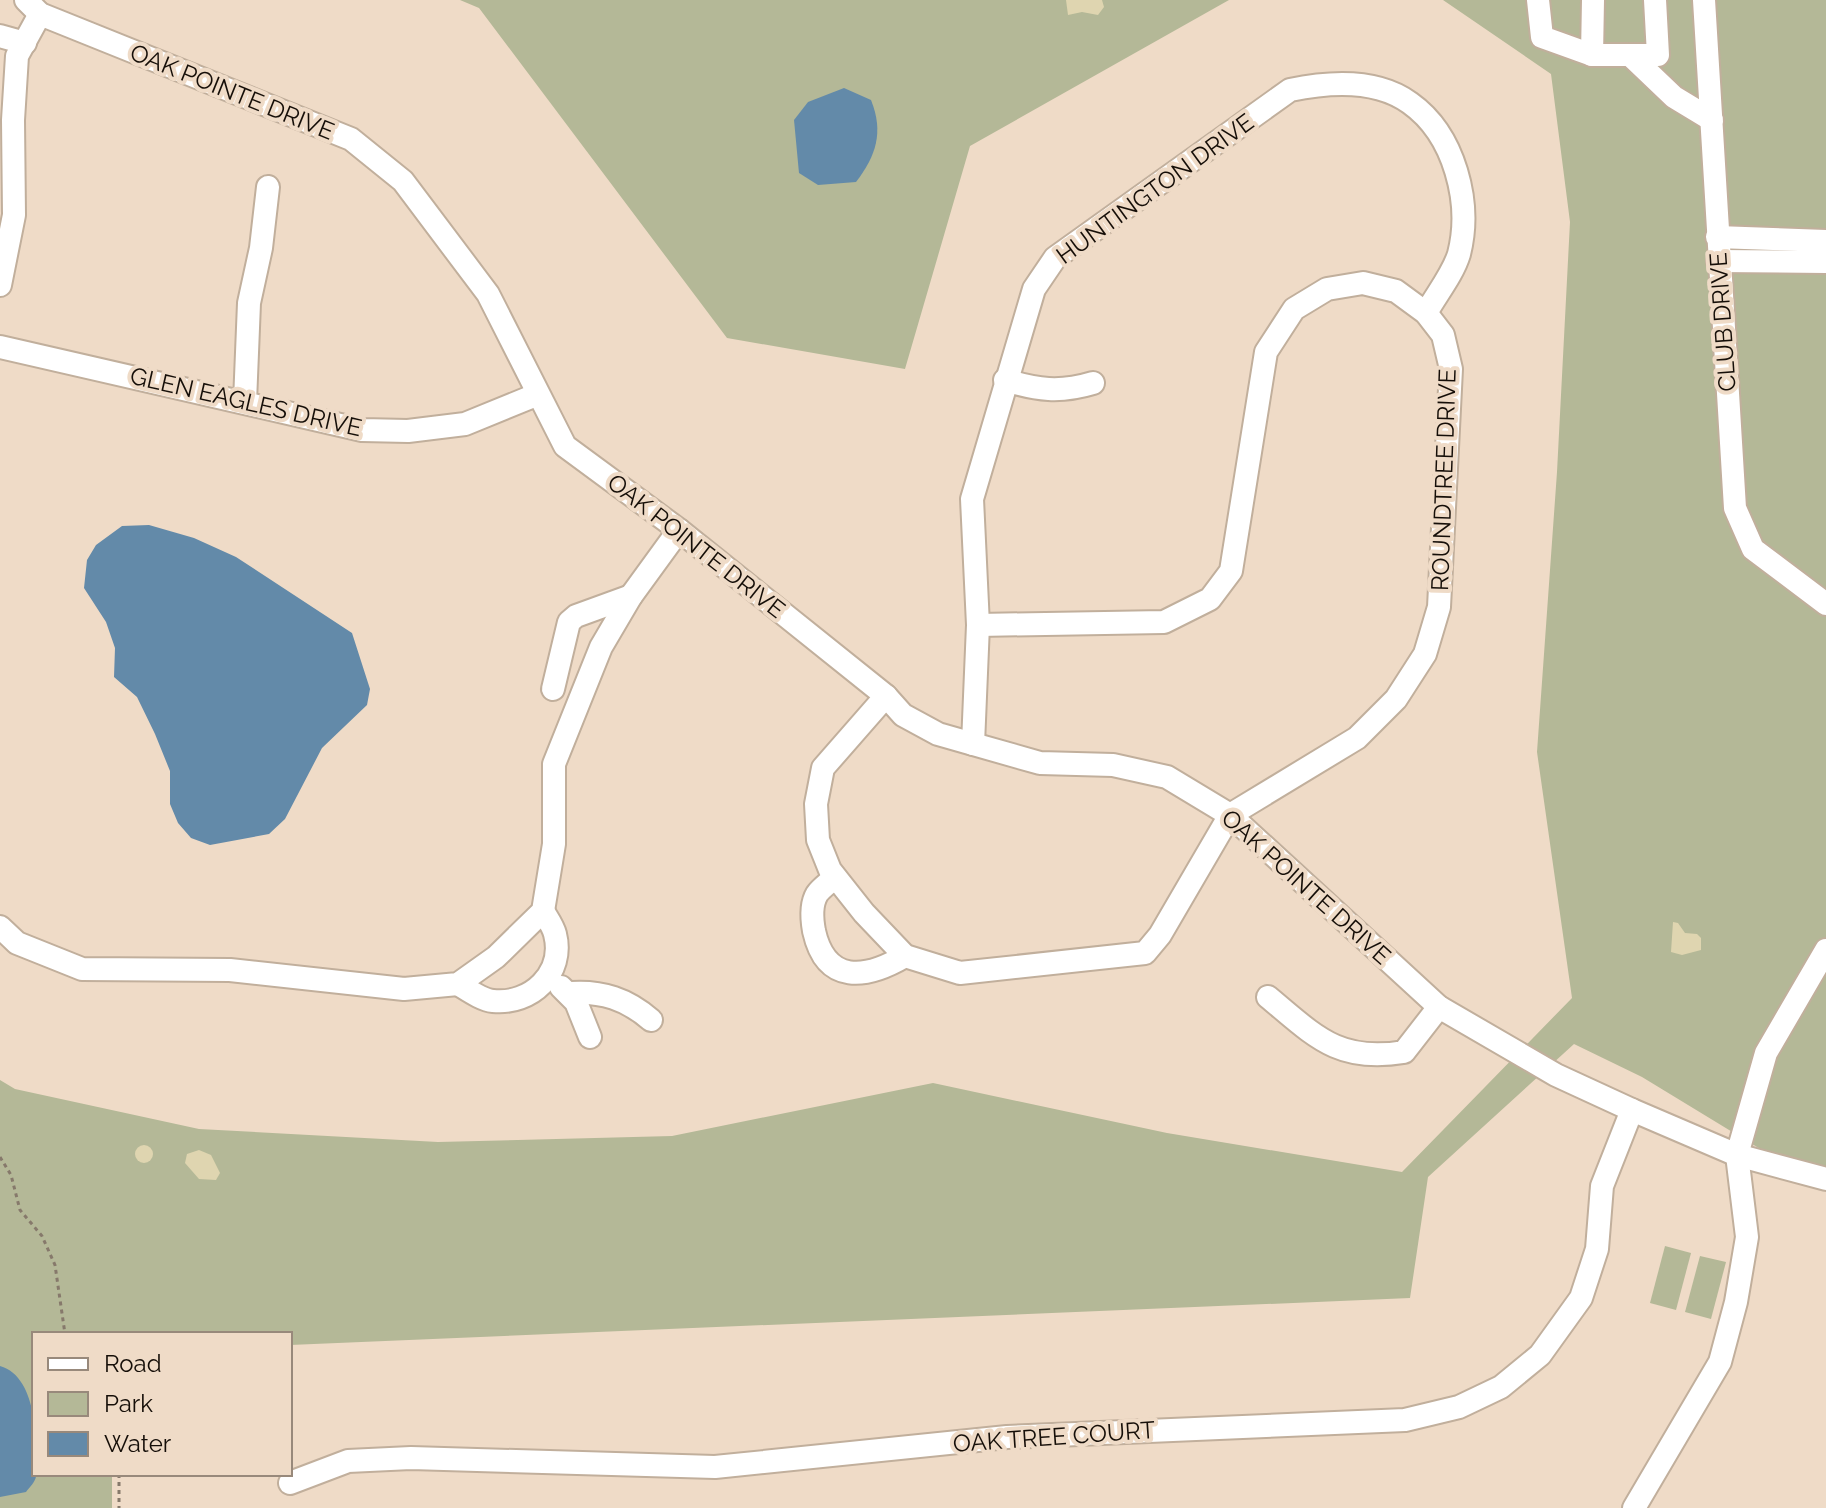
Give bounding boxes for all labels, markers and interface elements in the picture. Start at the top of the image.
street label: OAK POINTE DRIVE [126,37,338,146]
street label: HUNTINGTON DRIVE [1050,107,1259,270]
street label: CLUB DRIVE [1703,251,1742,393]
street label: GLEN EAGLES DRIVE [128,361,365,442]
street label: ROUNDTREE DRIVE [1425,368,1462,592]
street label: OAK POINTE DRIVE [602,467,791,624]
street label: OAK POINTE DRIVE [1216,803,1397,970]
legend [32,1332,292,1476]
text: Road [104,1349,162,1378]
text: Park [104,1389,153,1418]
street label: OAK TREE COURT [952,1415,1156,1458]
text: Water [104,1429,172,1458]

